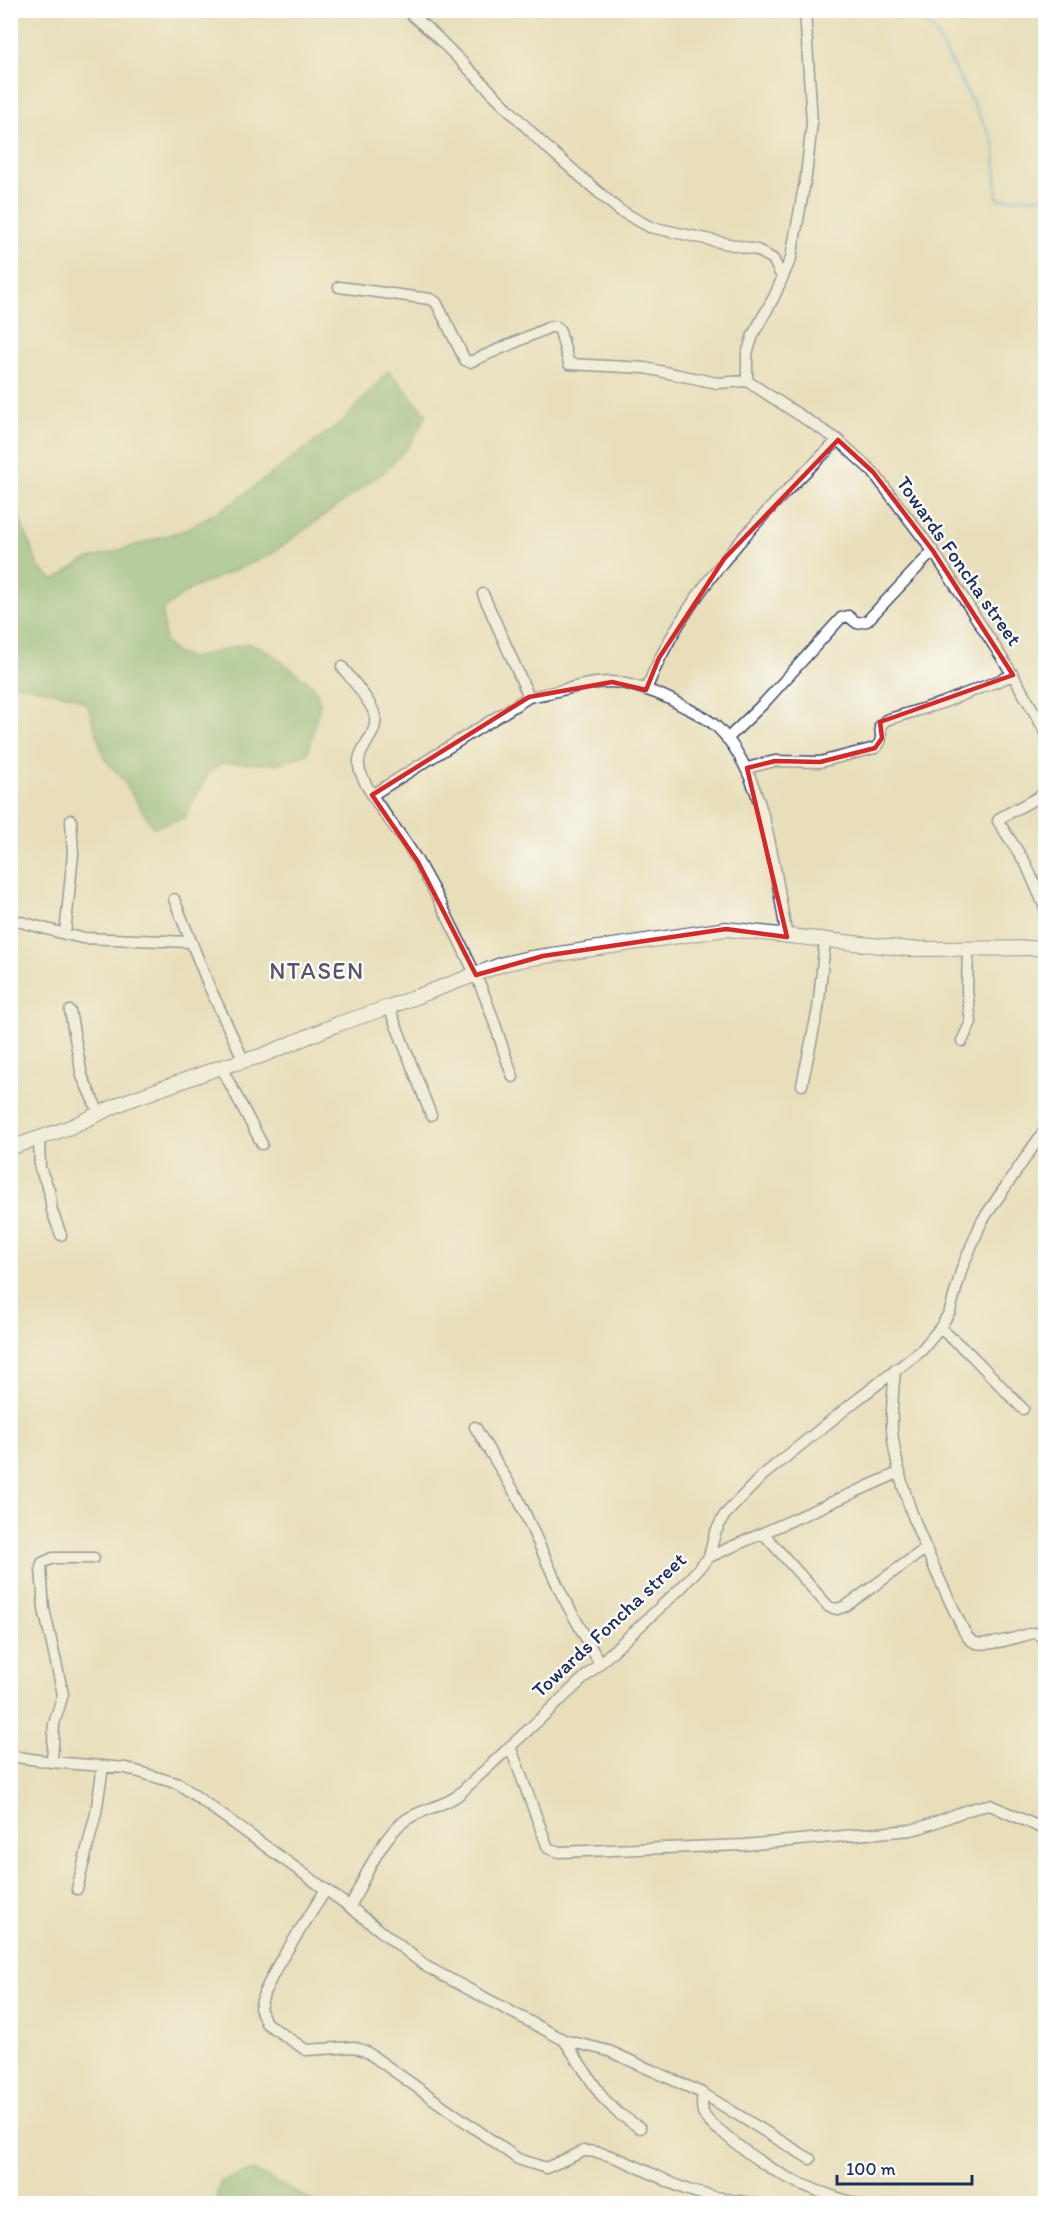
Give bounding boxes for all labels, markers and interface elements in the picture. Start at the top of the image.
street label: Towards Foncha street [891,471,1028,651]
district label: NTASEN [269,956,365,985]
street label: Towards Foncha street [526,1547,691,1702]
scale bar [837,2148,972,2186]
text: 100 m [846,2158,896,2180]

